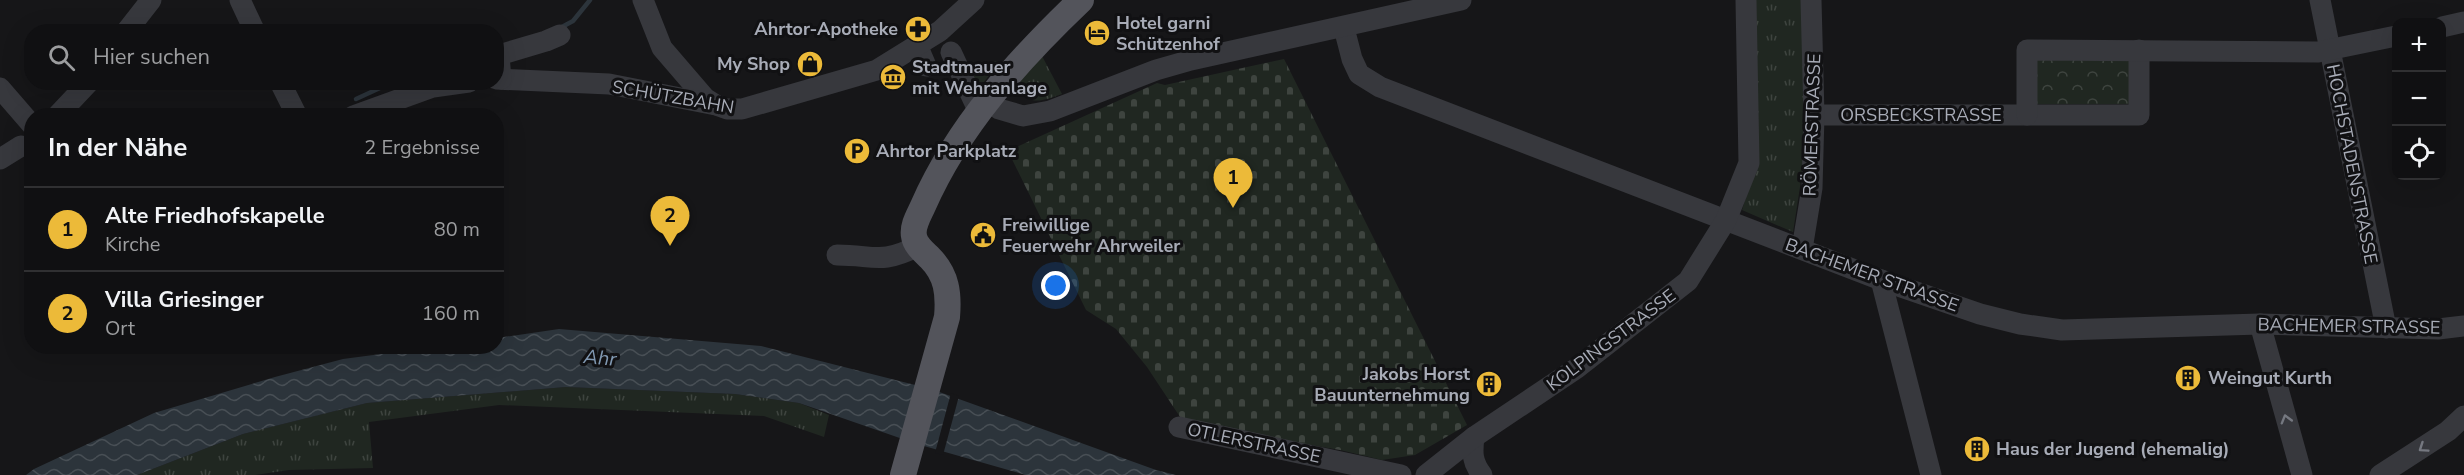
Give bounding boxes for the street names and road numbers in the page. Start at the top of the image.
street label: RÖMERSTRASSE [1798,53,1826,197]
street label: HOCHSTADENSTRASSE [2321,62,2383,266]
street label: SCHÜTZBAHN [610,74,736,120]
street label: ORSBECKSTRASSE [1840,103,2002,127]
street label: BACHEMER STRASSE [1782,232,1962,318]
street label: KOLPINGSTRASSE [1542,284,1680,396]
street label: BACHEMER STRASSE [2257,312,2441,340]
street label: OTLERSTRASSE [1185,417,1323,469]

